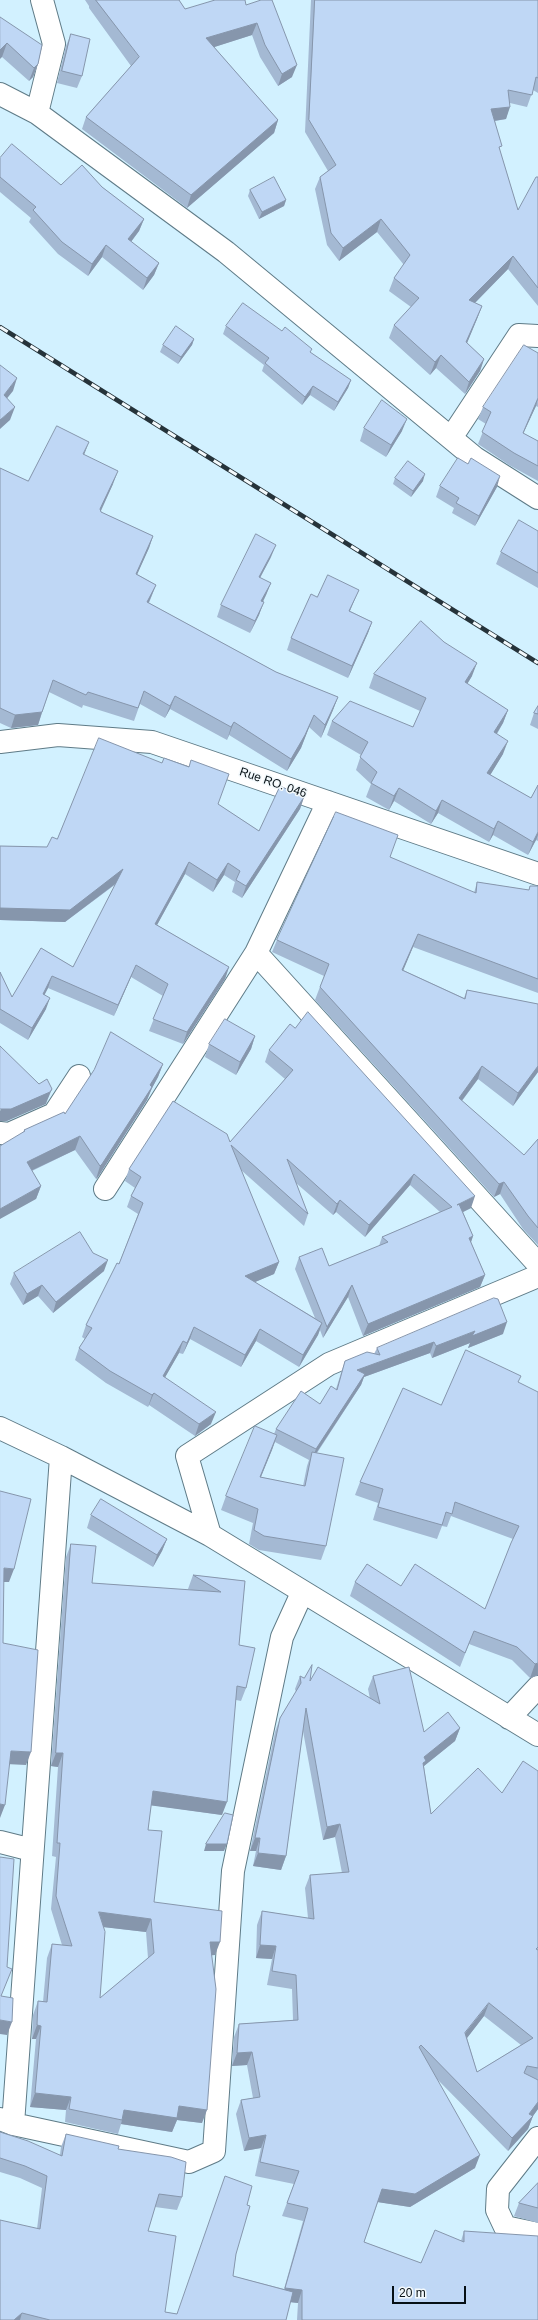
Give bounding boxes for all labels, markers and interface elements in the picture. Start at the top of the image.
street label: Rue RO. 046 [238,765,308,801]
scale bar [394,2278,468,2304]
text: 20 m [399,2286,426,2300]

